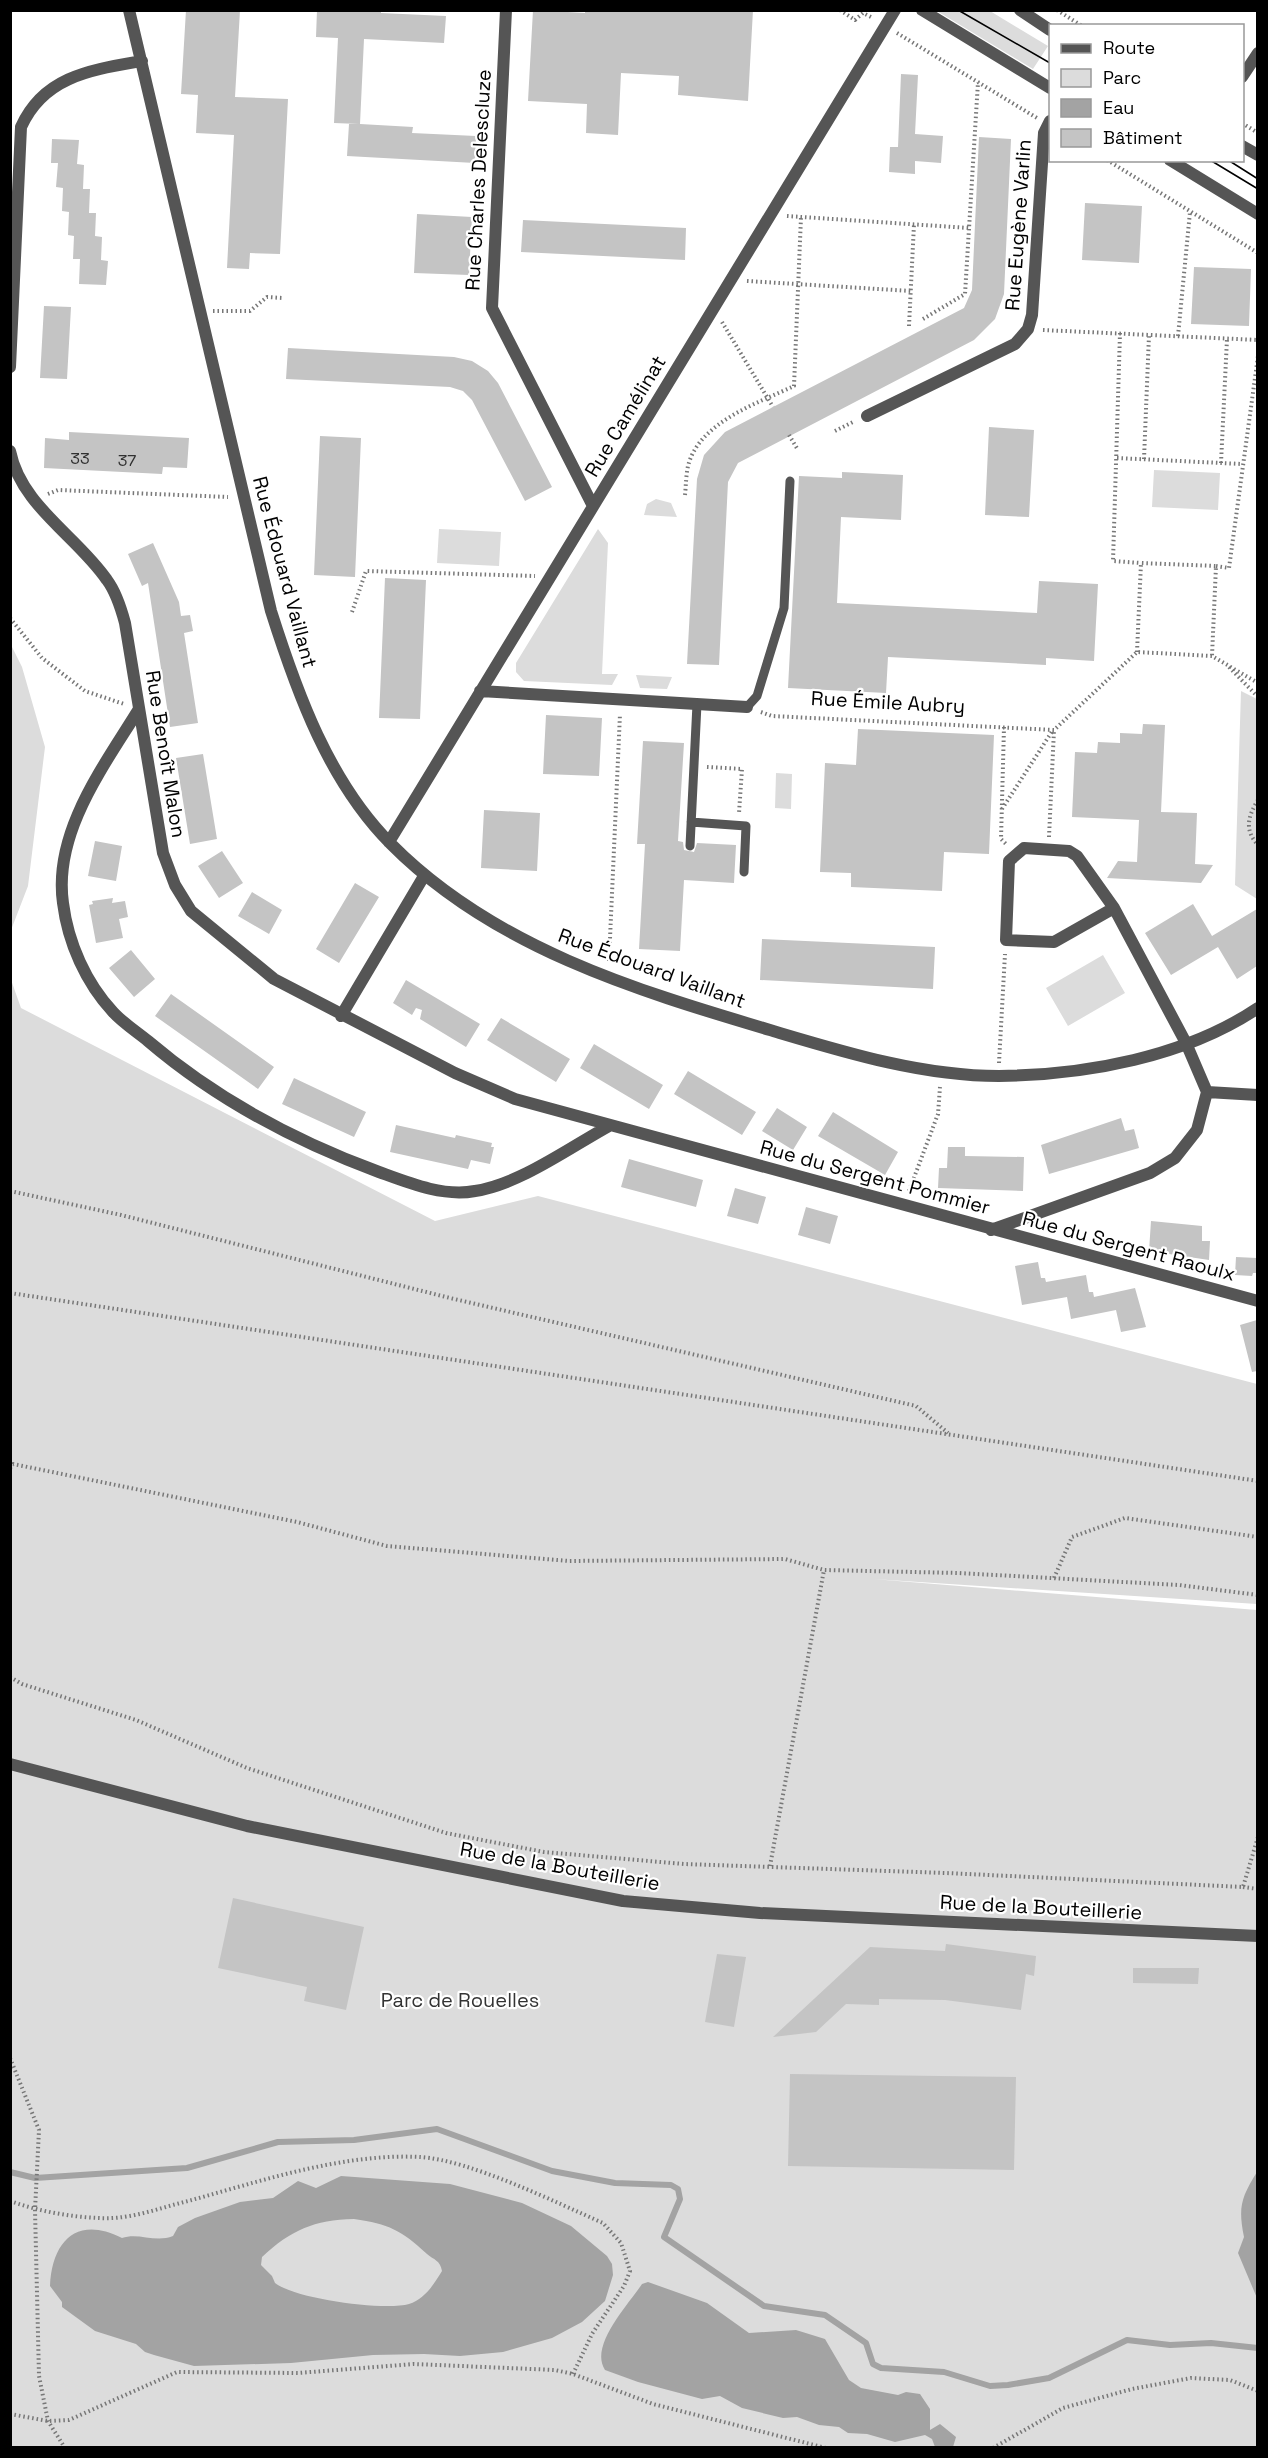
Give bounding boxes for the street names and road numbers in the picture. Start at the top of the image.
street label: Rue Charles Delescluze [459,69,497,291]
street label: Rue Eugène Varlin [999,138,1037,312]
street label: Rue Camélinat [578,350,672,482]
street label: Rue Édouard Vaillant [247,473,323,671]
street label: Rue Benoît Malon [140,668,192,840]
street label: Rue Émile Aubry [810,685,966,719]
street label: Rue Édouard Vaillant [555,922,749,1014]
street label: Rue du Sergent Pommier [757,1134,993,1220]
street label: Rue du Sergent Raoulx [1020,1205,1238,1287]
street label: Rue de la Bouteillerie [458,1836,662,1896]
street label: Rue de la Bouteillerie [939,1889,1143,1925]

